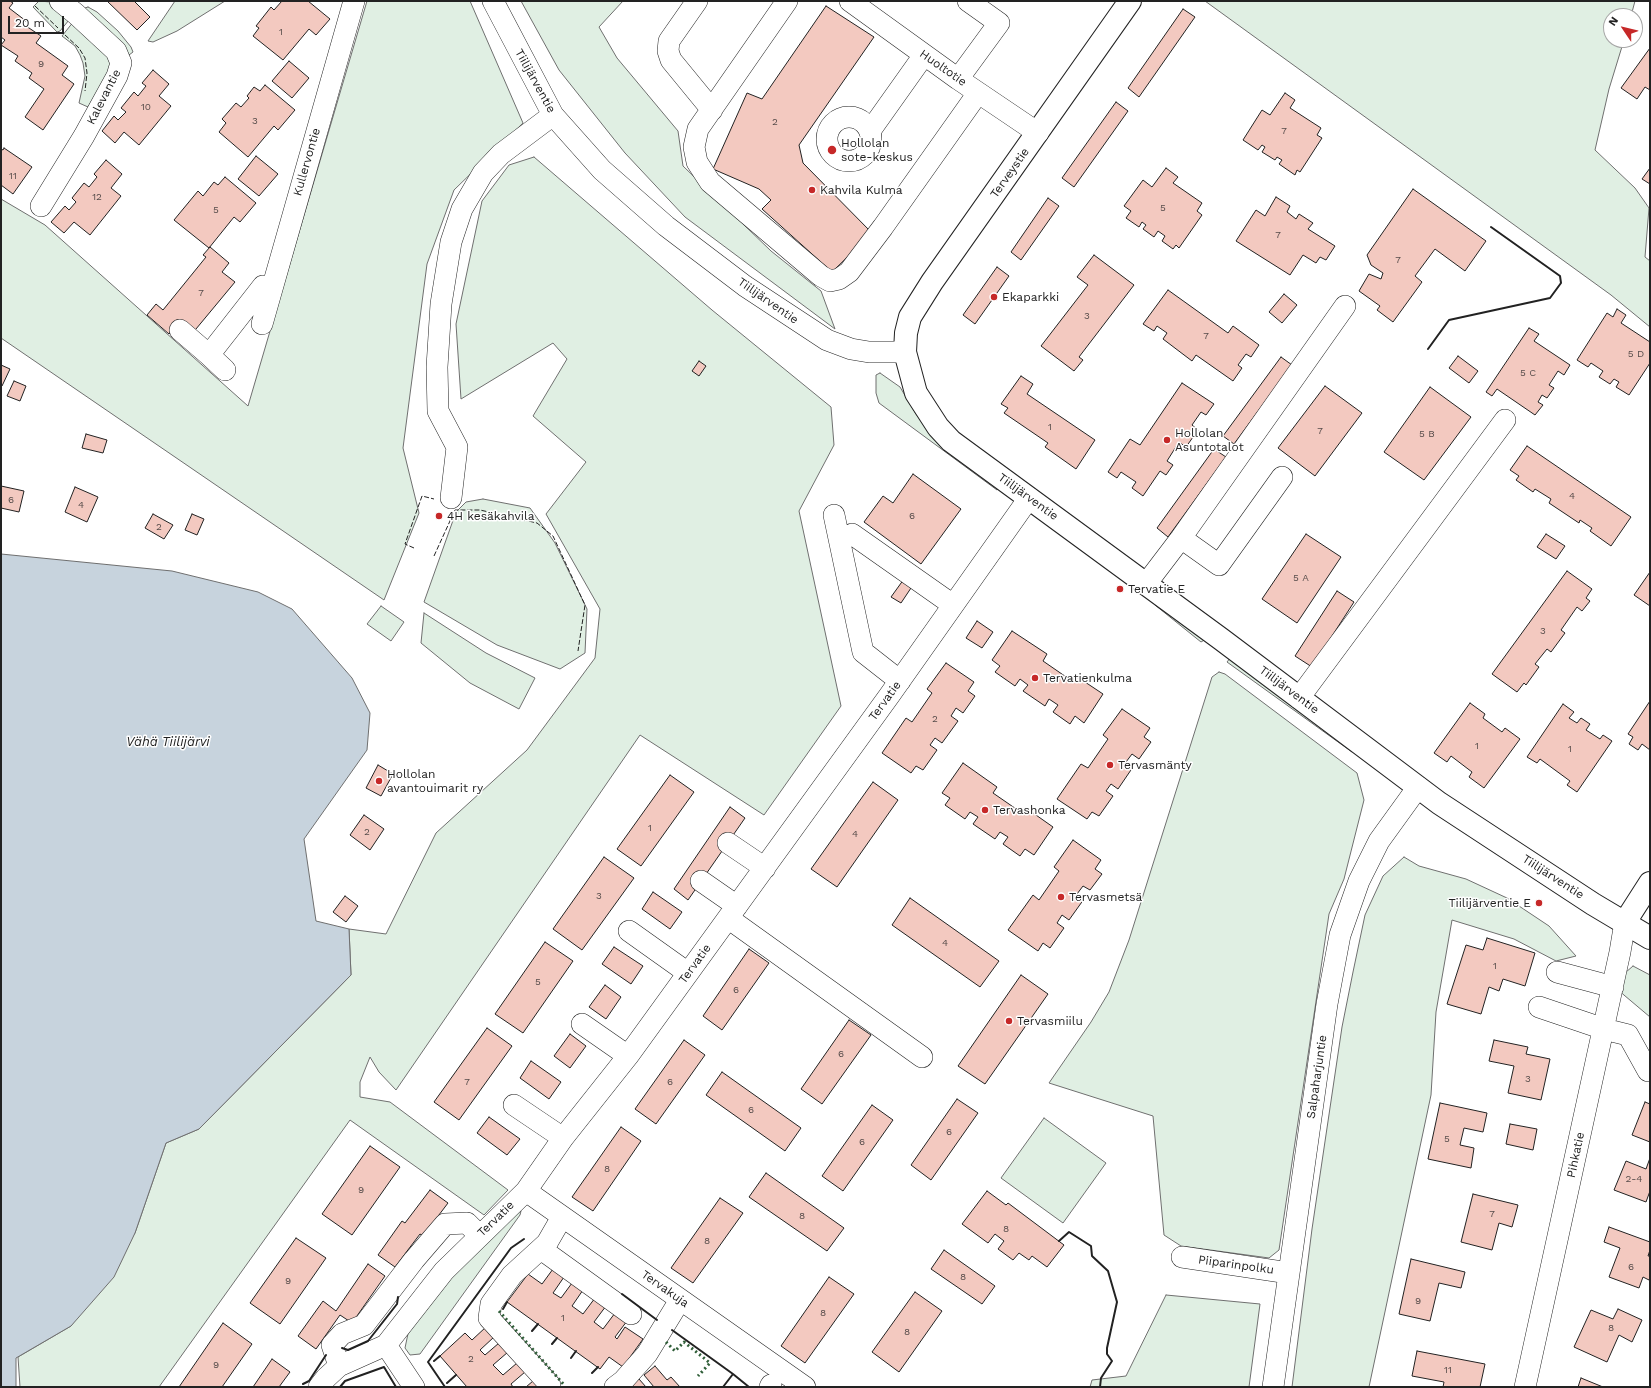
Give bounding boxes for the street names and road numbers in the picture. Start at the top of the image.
street label: Tiilijärventie [512,47,558,115]
street label: Huoltotie [917,47,969,89]
street label: Kalevantie [84,67,124,127]
street label: Kullervontie [290,126,324,198]
street label: Terveystie [987,145,1033,201]
street label: Tiilijärventie [735,275,801,327]
street label: Tiilijärventie [995,470,1061,524]
street label: Tiilijärventie [1256,663,1322,717]
street label: Tervatie [866,678,904,724]
street label: Tiilijärventie [1519,852,1587,902]
street label: Tervatie [676,941,714,987]
street label: Salpaharjuntie [1304,1034,1330,1120]
street label: Pihkatie [1564,1131,1588,1179]
street label: Tervatie [475,1198,517,1240]
street label: Piiparinpolku [1197,1253,1275,1277]
street label: Tervakuja [638,1267,692,1311]

